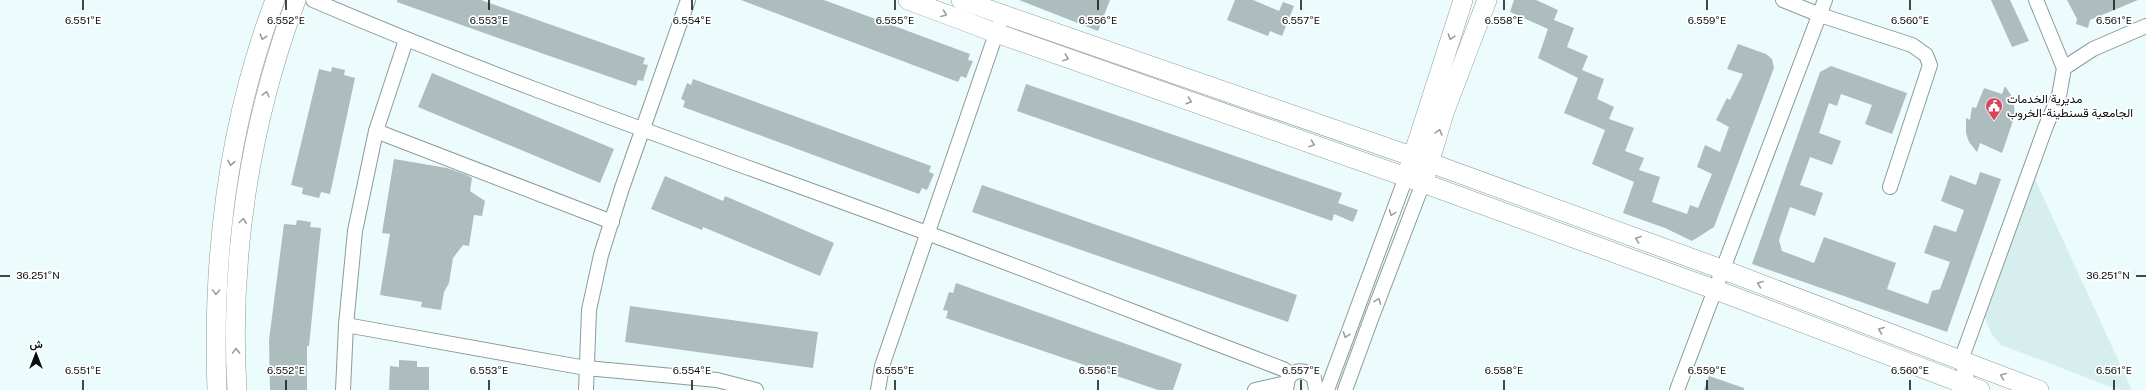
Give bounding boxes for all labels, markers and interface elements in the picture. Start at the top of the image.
one-way arrow [940,9,947,17]
text: 6.551°E [65,14,101,26]
text: 6.552°E [267,14,305,26]
text: 6.553°E [470,14,508,26]
text: 6.554°E [673,14,711,26]
text: 6.555°E [876,14,914,26]
text: 6.556°E [1079,14,1117,26]
text: 6.557°E [1282,14,1320,26]
text: 6.558°E [1485,14,1523,26]
text: 6.559°E [1688,14,1726,26]
text: 6.560°E [1891,14,1929,26]
text: 6.561°E [2096,14,2132,26]
one-way arrow [259,33,268,40]
one-way arrow [1447,33,1455,40]
one-way arrow [1063,53,1070,62]
one-way arrow [262,90,270,97]
place label: مديرية الخدمات الجامعية قسنطينة-الخروب [2007,92,2133,121]
one-way arrow [1185,96,1192,105]
public building icon: مديرية الخدمات الجامعية قسنطينة-الخروب [1984,96,2004,121]
one-way arrow [1434,129,1443,136]
one-way arrow [1308,139,1315,148]
one-way arrow [227,160,236,166]
one-way arrow [1389,210,1397,217]
one-way arrow [238,218,247,224]
one-way arrow [1634,235,1641,243]
text: 36.251°N [16,269,60,281]
text: 36.251°N [2086,269,2130,281]
one-way arrow [1756,280,1763,288]
one-way arrow [212,289,221,295]
one-way arrow [1373,297,1381,304]
one-way arrow [1878,326,1885,334]
one-way arrow [1342,331,1350,338]
north arrow [16,334,56,374]
text: ش [29,338,43,351]
one-way arrow [232,348,240,354]
text: 6.551°E [65,364,101,376]
text: 6.552°E [267,364,305,376]
text: 6.553°E [470,364,508,376]
text: 6.554°E [673,364,711,376]
text: 6.555°E [876,364,914,376]
text: 6.556°E [1079,364,1117,376]
text: 6.557°E [1282,364,1320,376]
text: 6.558°E [1485,364,1523,376]
text: 6.559°E [1688,364,1726,376]
text: 6.560°E [1891,364,1929,376]
text: 6.561°E [2096,364,2132,376]
one-way arrow [1999,373,2006,381]

